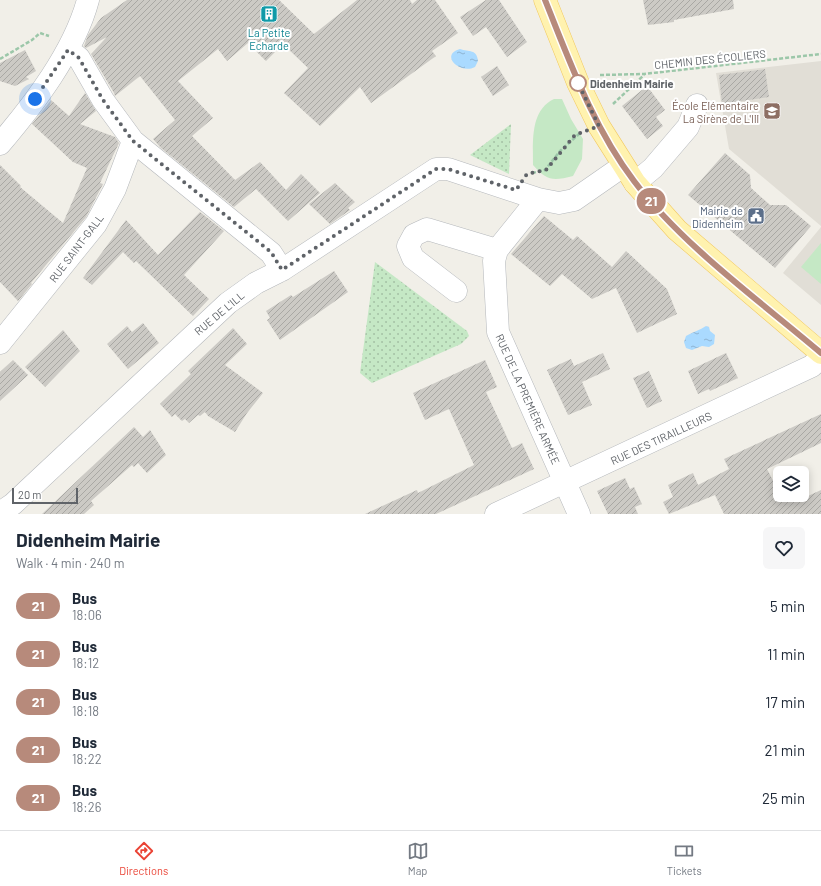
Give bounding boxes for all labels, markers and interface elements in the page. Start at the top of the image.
building icon: La Petite Echarde [259,4,279,24]
place label: La Petite Echarde [248,26,290,52]
street label: CHEMIN DES ÉCOLIERS [654,47,766,71]
marker: Didenheim Mairie [569,74,587,92]
place label: Didenheim Mairie [590,77,674,90]
your location [25,89,45,109]
place label: École Elémentaire La Sirène de L'Ill [672,99,759,125]
school or university icon: École Elémentaire La Sirène de L'Ill [762,101,782,121]
line badge: 21 [633,188,669,214]
text: 21 [645,192,657,209]
place label: Mairie de Didenheim [692,204,743,230]
public building icon: Mairie de Didenheim [746,206,766,226]
street label: RUE SAINT-GALL [46,211,106,285]
street label: RUE DE L'ILL [191,288,247,338]
street label: RUE DE LA PREMIÈRE ARMÉE [493,332,563,467]
street label: RUE DES TIRAILLEURS [608,409,714,467]
map controls [773,466,809,502]
button: layers [773,466,809,502]
scale bar [12,486,78,505]
text: 20 m [18,488,41,501]
button: heart [763,527,805,569]
text: Didenheim Mairie [16,528,160,551]
text: Walk · 4 min · 240 m [16,555,124,571]
text: Bus [72,589,97,607]
text: 21 [32,597,44,614]
text: 5 min [770,597,805,615]
text: 18:06 [72,607,102,623]
text: Bus [72,637,97,655]
text: 21 [32,645,44,662]
text: 11 min [767,645,805,663]
text: 18:12 [72,655,99,671]
text: Bus [72,685,97,703]
text: 21 [32,693,44,710]
text: 17 min [765,693,805,711]
text: 18:18 [72,703,99,719]
text: Bus [72,733,97,751]
text: 21 [32,741,44,758]
text: 21 min [765,741,805,759]
text: 18:22 [72,751,102,767]
text: Bus [72,781,97,799]
text: 21 [32,789,44,806]
text: 25 min [762,789,805,807]
text: 18:26 [72,799,101,815]
tab: Directions [119,840,168,877]
tab: Map [407,840,429,877]
tab: Tickets [667,840,702,877]

